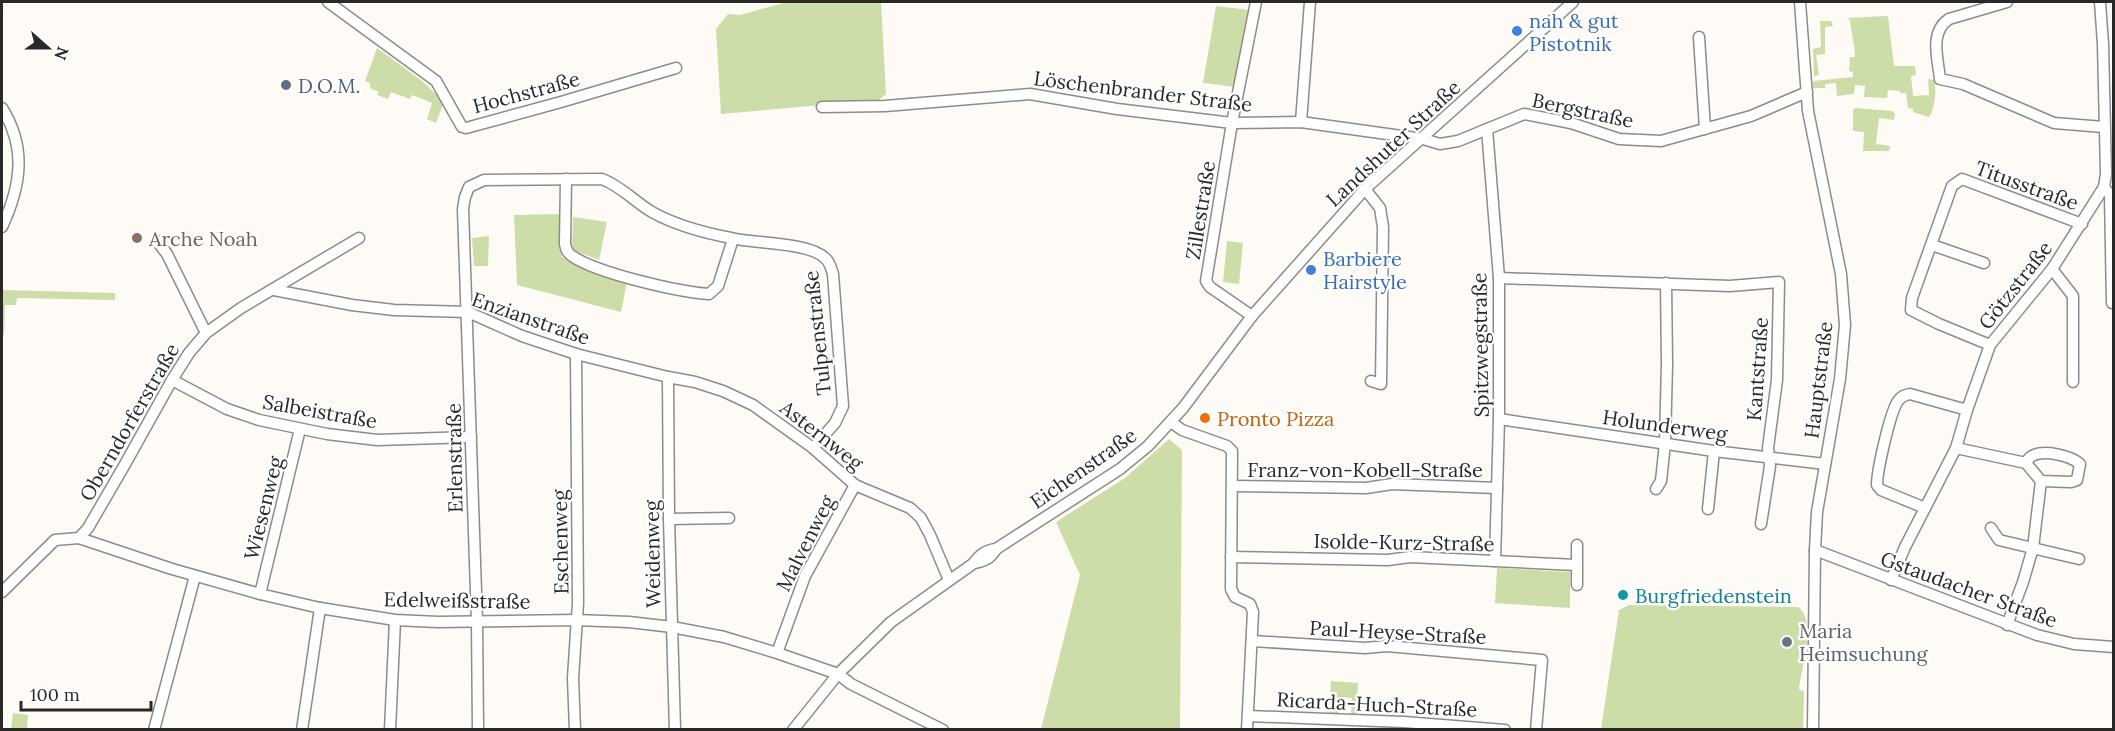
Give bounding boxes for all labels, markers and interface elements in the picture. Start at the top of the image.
place label: nah & gut Pistotnik [1529,8,1619,56]
north arrow [18,18,78,78]
marker: nah & gut Pistotnik [1510,24,1524,38]
text: N [50,44,74,63]
street label: Löschenbrander Straße [1032,65,1254,117]
street label: Hochstraße [470,66,582,118]
place label: D.O.M. [298,73,361,98]
street label: Landshuter Straße [1321,74,1465,212]
marker: D.O.M. [279,78,293,92]
street label: Bergstraße [1530,87,1636,133]
street label: Titusstraße [1972,155,2082,215]
street label: Zillestraße [1180,159,1220,261]
place label: Arche Noah [148,226,258,251]
marker: Arche Noah [130,231,144,245]
street label: Götzstraße [1973,236,2057,334]
place label: Barbiere Hairstyle [1323,246,1407,294]
marker: Barbiere Hairstyle [1304,263,1318,277]
street label: Tulpenstraße [798,269,836,397]
street label: Spitzwegstraße [1466,272,1494,418]
street label: Enzianstraße [469,286,593,350]
street label: Kantstraße [1741,316,1773,422]
street label: Hauptstraße [1798,320,1838,440]
street label: Oberndorferstraße [74,339,184,505]
street label: Salbeistraße [261,389,379,433]
street label: Asternweg [775,394,869,476]
street label: Erlenstraße [441,403,467,513]
street label: Holunderweg [1601,404,1730,446]
place label: Pronto Pizza [1217,406,1334,431]
marker: Pronto Pizza [1198,411,1212,425]
street label: Eichenstraße [1025,422,1141,514]
street label: Wiesenweg [238,453,288,562]
street label: Franz-von-Kobell-Straße [1247,457,1483,482]
street label: Eschenweg [547,489,573,595]
street label: Malvenweg [770,490,840,595]
street label: Weidenweg [639,499,665,608]
street label: Isolde-Kurz-Straße [1313,528,1495,556]
street label: Gstaudacher Straße [1877,545,2061,633]
place label: Burgfriedenstein [1635,583,1792,608]
street label: Edelweißstraße [383,586,531,614]
marker: Burgfriedenstein [1616,588,1630,602]
street label: Paul-Heyse-Straße [1309,615,1487,649]
place label: Maria Heimsuchung [1799,618,1928,666]
marker: Maria Heimsuchung [1780,635,1794,649]
scale bar [21,674,152,712]
text: 100 m [30,683,80,706]
street label: Ricarda-Huch-Straße [1276,686,1478,722]

